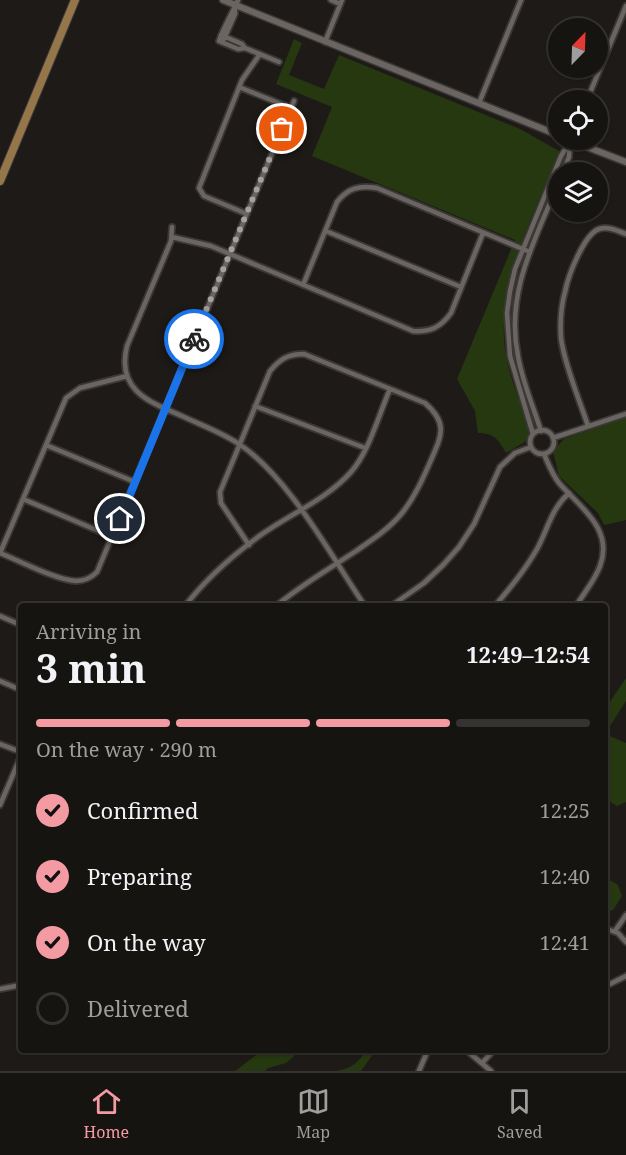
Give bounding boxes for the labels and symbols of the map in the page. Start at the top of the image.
north arrow [548,18,608,78]
pin [256,103,307,154]
courier [164,309,224,369]
pin [94,493,145,544]

